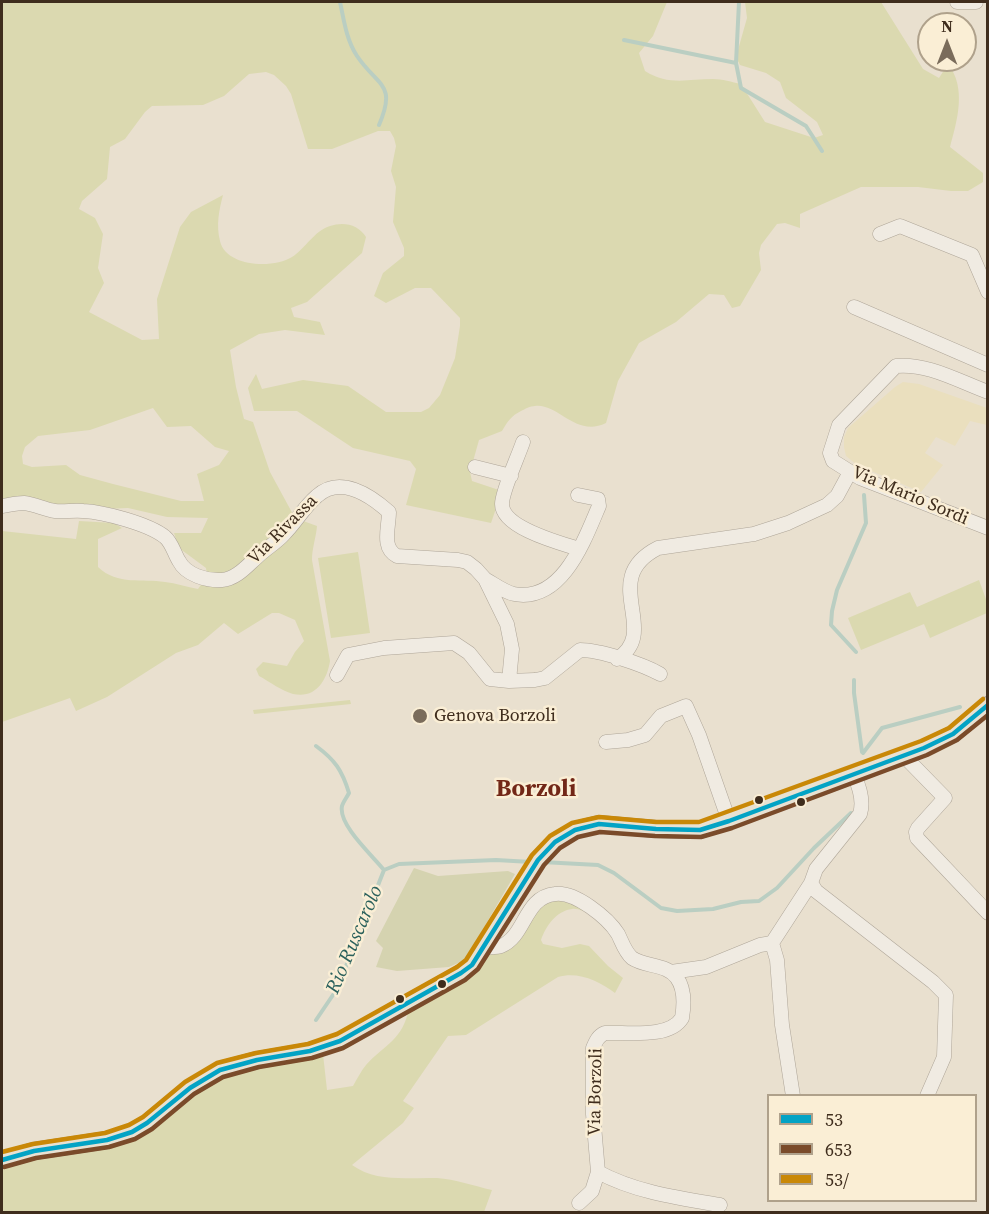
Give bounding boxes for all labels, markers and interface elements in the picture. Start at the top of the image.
north arrow [917,12,977,72]
text: N [941,15,953,37]
street label: Via Mario Sordi [849,462,971,530]
street label: Via Rivassa [244,491,322,569]
place label: Genova Borzoli [434,705,556,727]
marker: Genova Borzoli [411,707,429,725]
district label: Borzoli [496,776,576,804]
unlabelled marker [753,794,765,806]
unlabelled marker [795,796,807,808]
water label: Rio Ruscarolo [321,882,389,998]
unlabelled marker [436,978,448,990]
unlabelled marker [394,993,406,1005]
street label: Via Borzoli [584,1048,608,1136]
legend [767,1094,977,1202]
text: 53 [825,1107,843,1132]
text: 653 [825,1137,852,1162]
text: 53/ [825,1167,849,1192]

